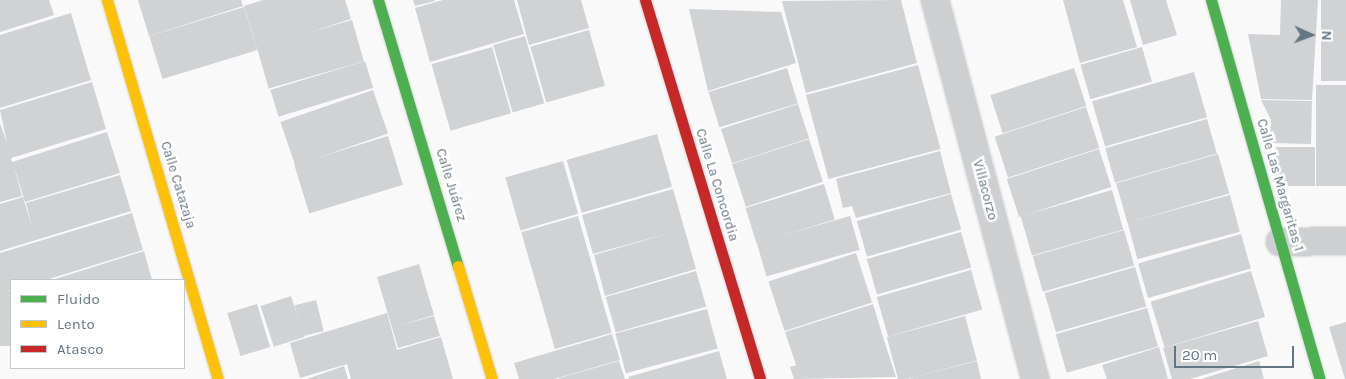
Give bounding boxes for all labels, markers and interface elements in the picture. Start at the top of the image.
north arrow [1286,10,1336,60]
text: N [1318,30,1335,41]
street label: Calle Las Margaritas 1 [1253,117,1307,253]
street label: Calle La Concordia [692,127,742,243]
street label: Calle Catazaja [157,139,199,231]
street label: Calle Juárez [432,147,470,223]
street label: Villacorzo [969,158,1001,222]
legend [10,279,185,369]
text: Fluido [57,290,100,308]
text: Lento [57,315,95,333]
scale bar [1176,336,1296,368]
text: Atasco [57,340,103,358]
text: 20 m [1182,346,1217,364]

